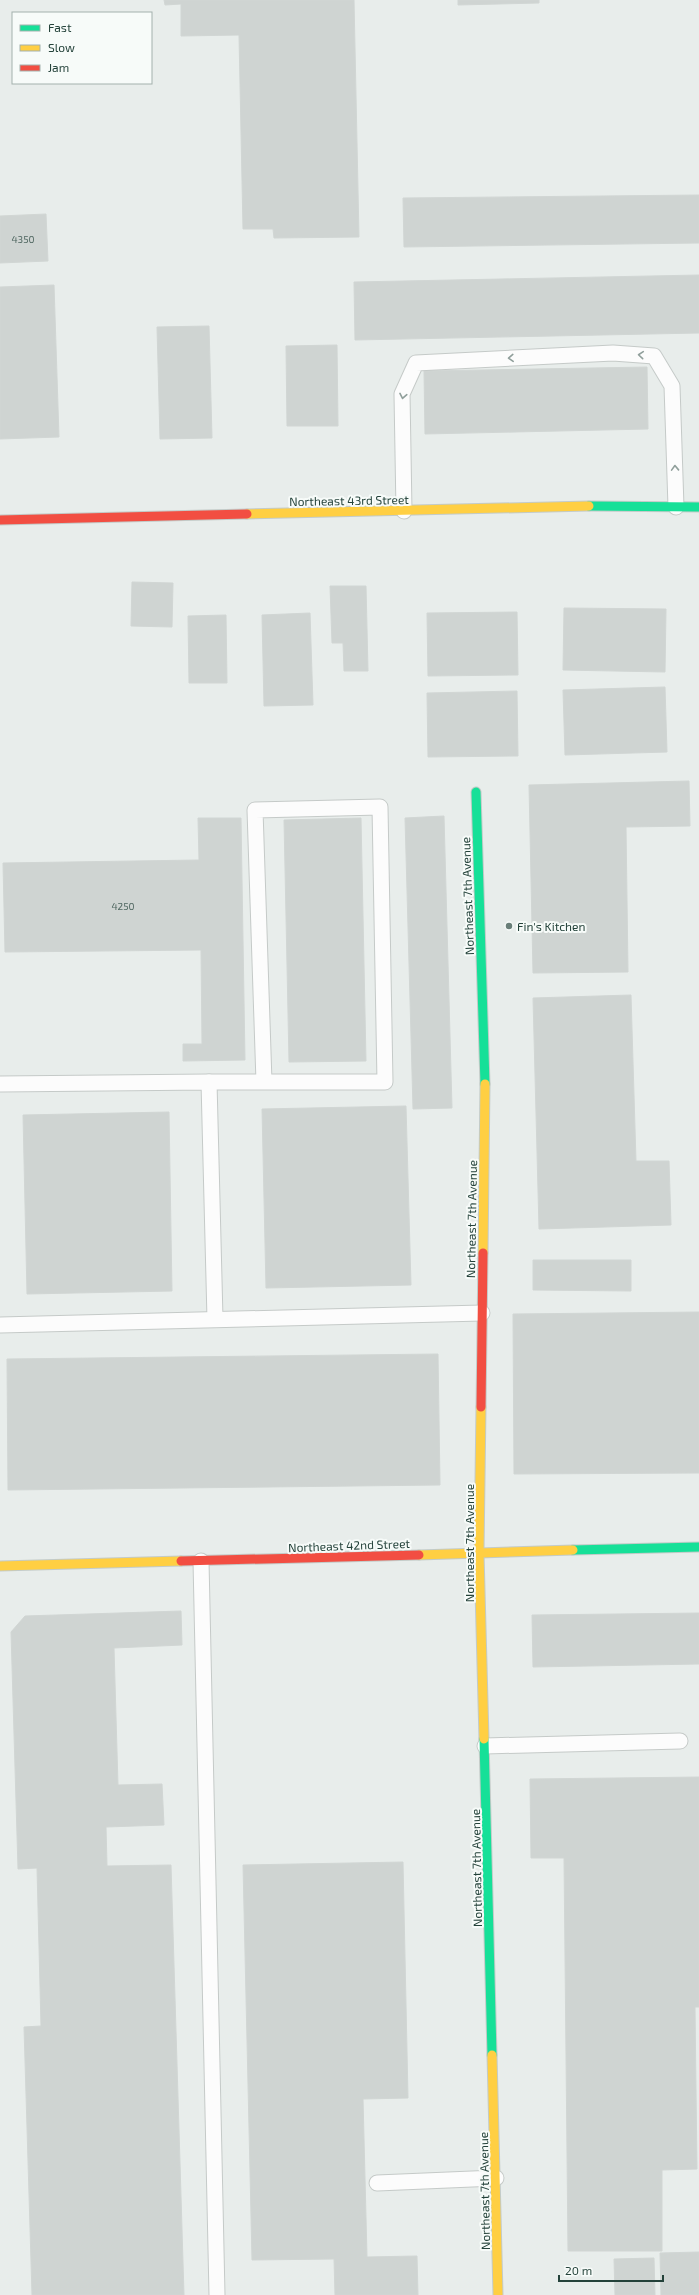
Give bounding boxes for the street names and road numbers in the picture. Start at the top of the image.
street label: Northeast 43rd Street [289,492,409,508]
street label: Northeast 7th Avenue [458,837,476,955]
street label: Northeast 7th Avenue [463,1160,479,1278]
street label: Northeast 7th Avenue [462,1484,476,1602]
street label: Northeast 42nd Street [288,1536,411,1554]
street label: Northeast 7th Avenue [468,1809,484,1927]
street label: Northeast 7th Avenue [476,2132,492,2250]

